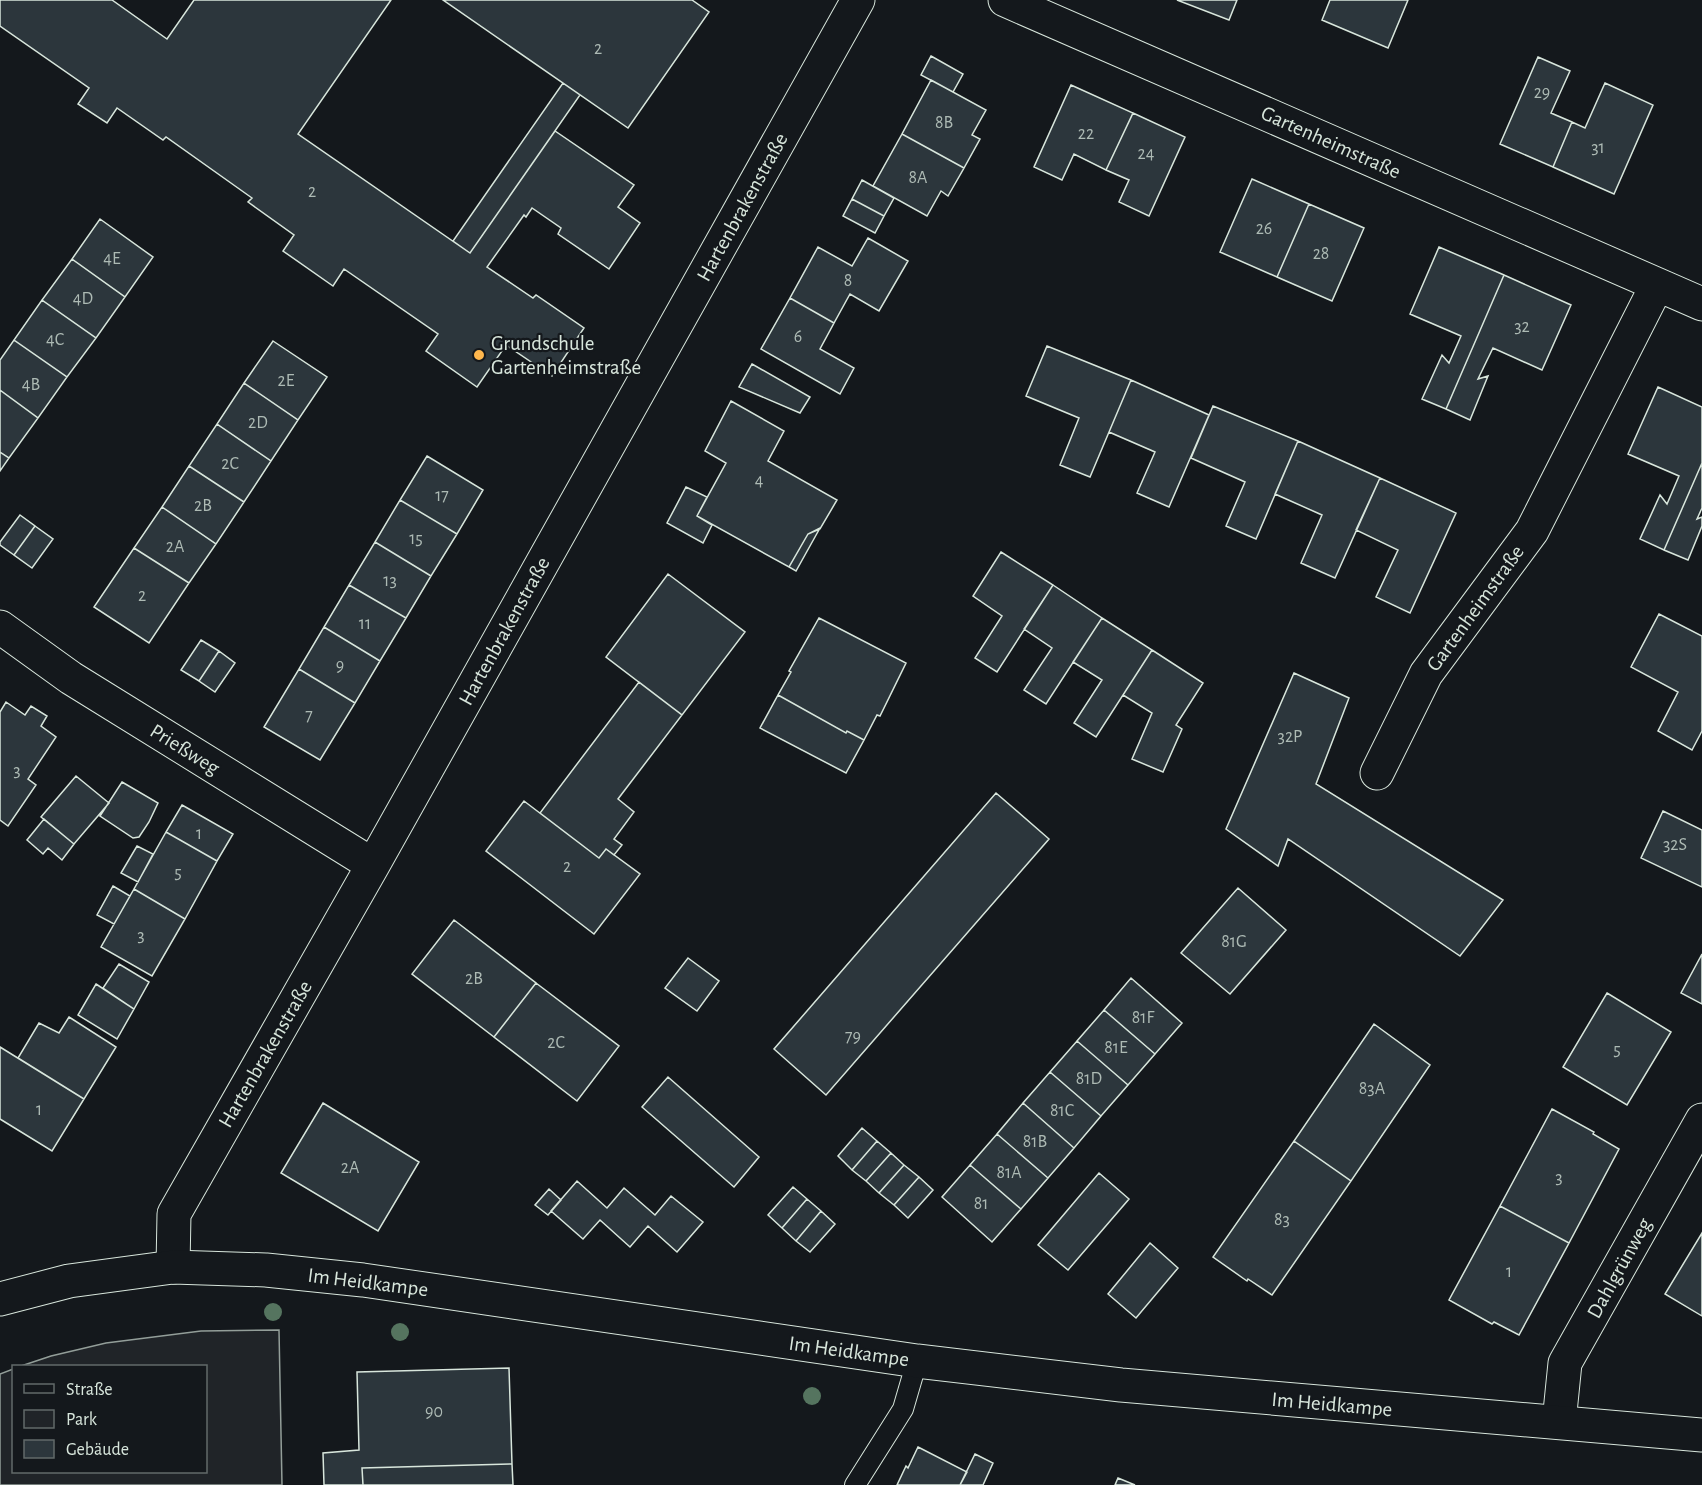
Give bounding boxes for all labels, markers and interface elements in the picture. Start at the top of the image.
house number: 2 [594,40,602,58]
house number: 29 [1534,84,1550,102]
street label: Gartenheimstraße [1258,102,1404,183]
house number: 8B [935,114,953,132]
house number: 22 [1078,125,1094,143]
street label: Hartenbrakenstraße [693,130,792,285]
house number: 31 [1591,139,1605,157]
house number: 24 [1138,145,1155,163]
house number: 8A [909,169,928,187]
house number: 2 [308,183,316,201]
house number: 26 [1256,220,1272,238]
house number: 28 [1313,245,1329,263]
house number: 4E [103,250,121,268]
house number: 8 [844,272,852,290]
house number: 4D [73,290,93,308]
house number: 32 [1514,318,1530,336]
house number: 6 [794,328,802,346]
house number: 4C [46,331,64,349]
place label: Grundschule Gartenheimstraße [491,333,641,378]
marker: Grundschule Gartenheimstraße [472,348,486,362]
house number: 2E [278,372,295,390]
house number: 4B [22,376,40,394]
house number: 2D [248,414,268,432]
house number: 2C [221,455,239,473]
house number: 4 [755,472,764,490]
house number: 17 [435,487,449,505]
house number: 2B [194,497,212,515]
house number: 15 [409,530,423,548]
house number: 2A [166,538,185,556]
street label: Gartenheimstraße [1423,541,1528,675]
street label: Hartenbrakenstraße [455,554,554,709]
house number: 13 [383,572,397,590]
house number: 2 [138,587,146,605]
house number: 11 [359,615,371,633]
house number: 9 [336,657,344,675]
house number: 7 [305,707,313,725]
street label: Prießweg [146,720,224,779]
house number: 32P [1278,728,1302,746]
house number: 3 [13,762,21,780]
house number: 1 [196,825,202,843]
house number: 32S [1663,836,1687,854]
house number: 2 [563,858,571,876]
house number: 5 [174,864,182,882]
house number: 3 [137,927,145,945]
house number: 81G [1221,933,1247,951]
house number: 2B [465,970,483,988]
street label: Hartenbrakenstraße [215,977,316,1131]
house number: 81F [1132,1009,1154,1027]
house number: 79 [845,1028,861,1046]
house number: 2C [547,1034,565,1052]
house number: 81E [1104,1039,1128,1057]
house number: 5 [1613,1041,1621,1059]
house number: 81D [1076,1070,1102,1088]
house number: 83A [1359,1080,1386,1098]
house number: 1 [36,1101,42,1119]
house number: 81C [1050,1102,1074,1120]
house number: 81B [1023,1133,1047,1151]
house number: 2A [341,1159,360,1177]
house number: 81A [996,1164,1022,1182]
house number: 3 [1555,1169,1563,1187]
house number: 81 [974,1195,988,1213]
house number: 83 [1274,1211,1290,1229]
street label: Dahlgrünweg [1583,1214,1656,1322]
house number: 1 [1506,1263,1512,1281]
street label: Im Heidkampe [307,1265,429,1300]
street label: Im Heidkampe [788,1333,910,1370]
legend [12,1365,207,1473]
text: Straße [66,1381,112,1399]
street label: Im Heidkampe [1271,1389,1393,1420]
house number: 90 [425,1403,443,1421]
text: Park [66,1411,98,1429]
text: Gebäude [66,1441,129,1459]

